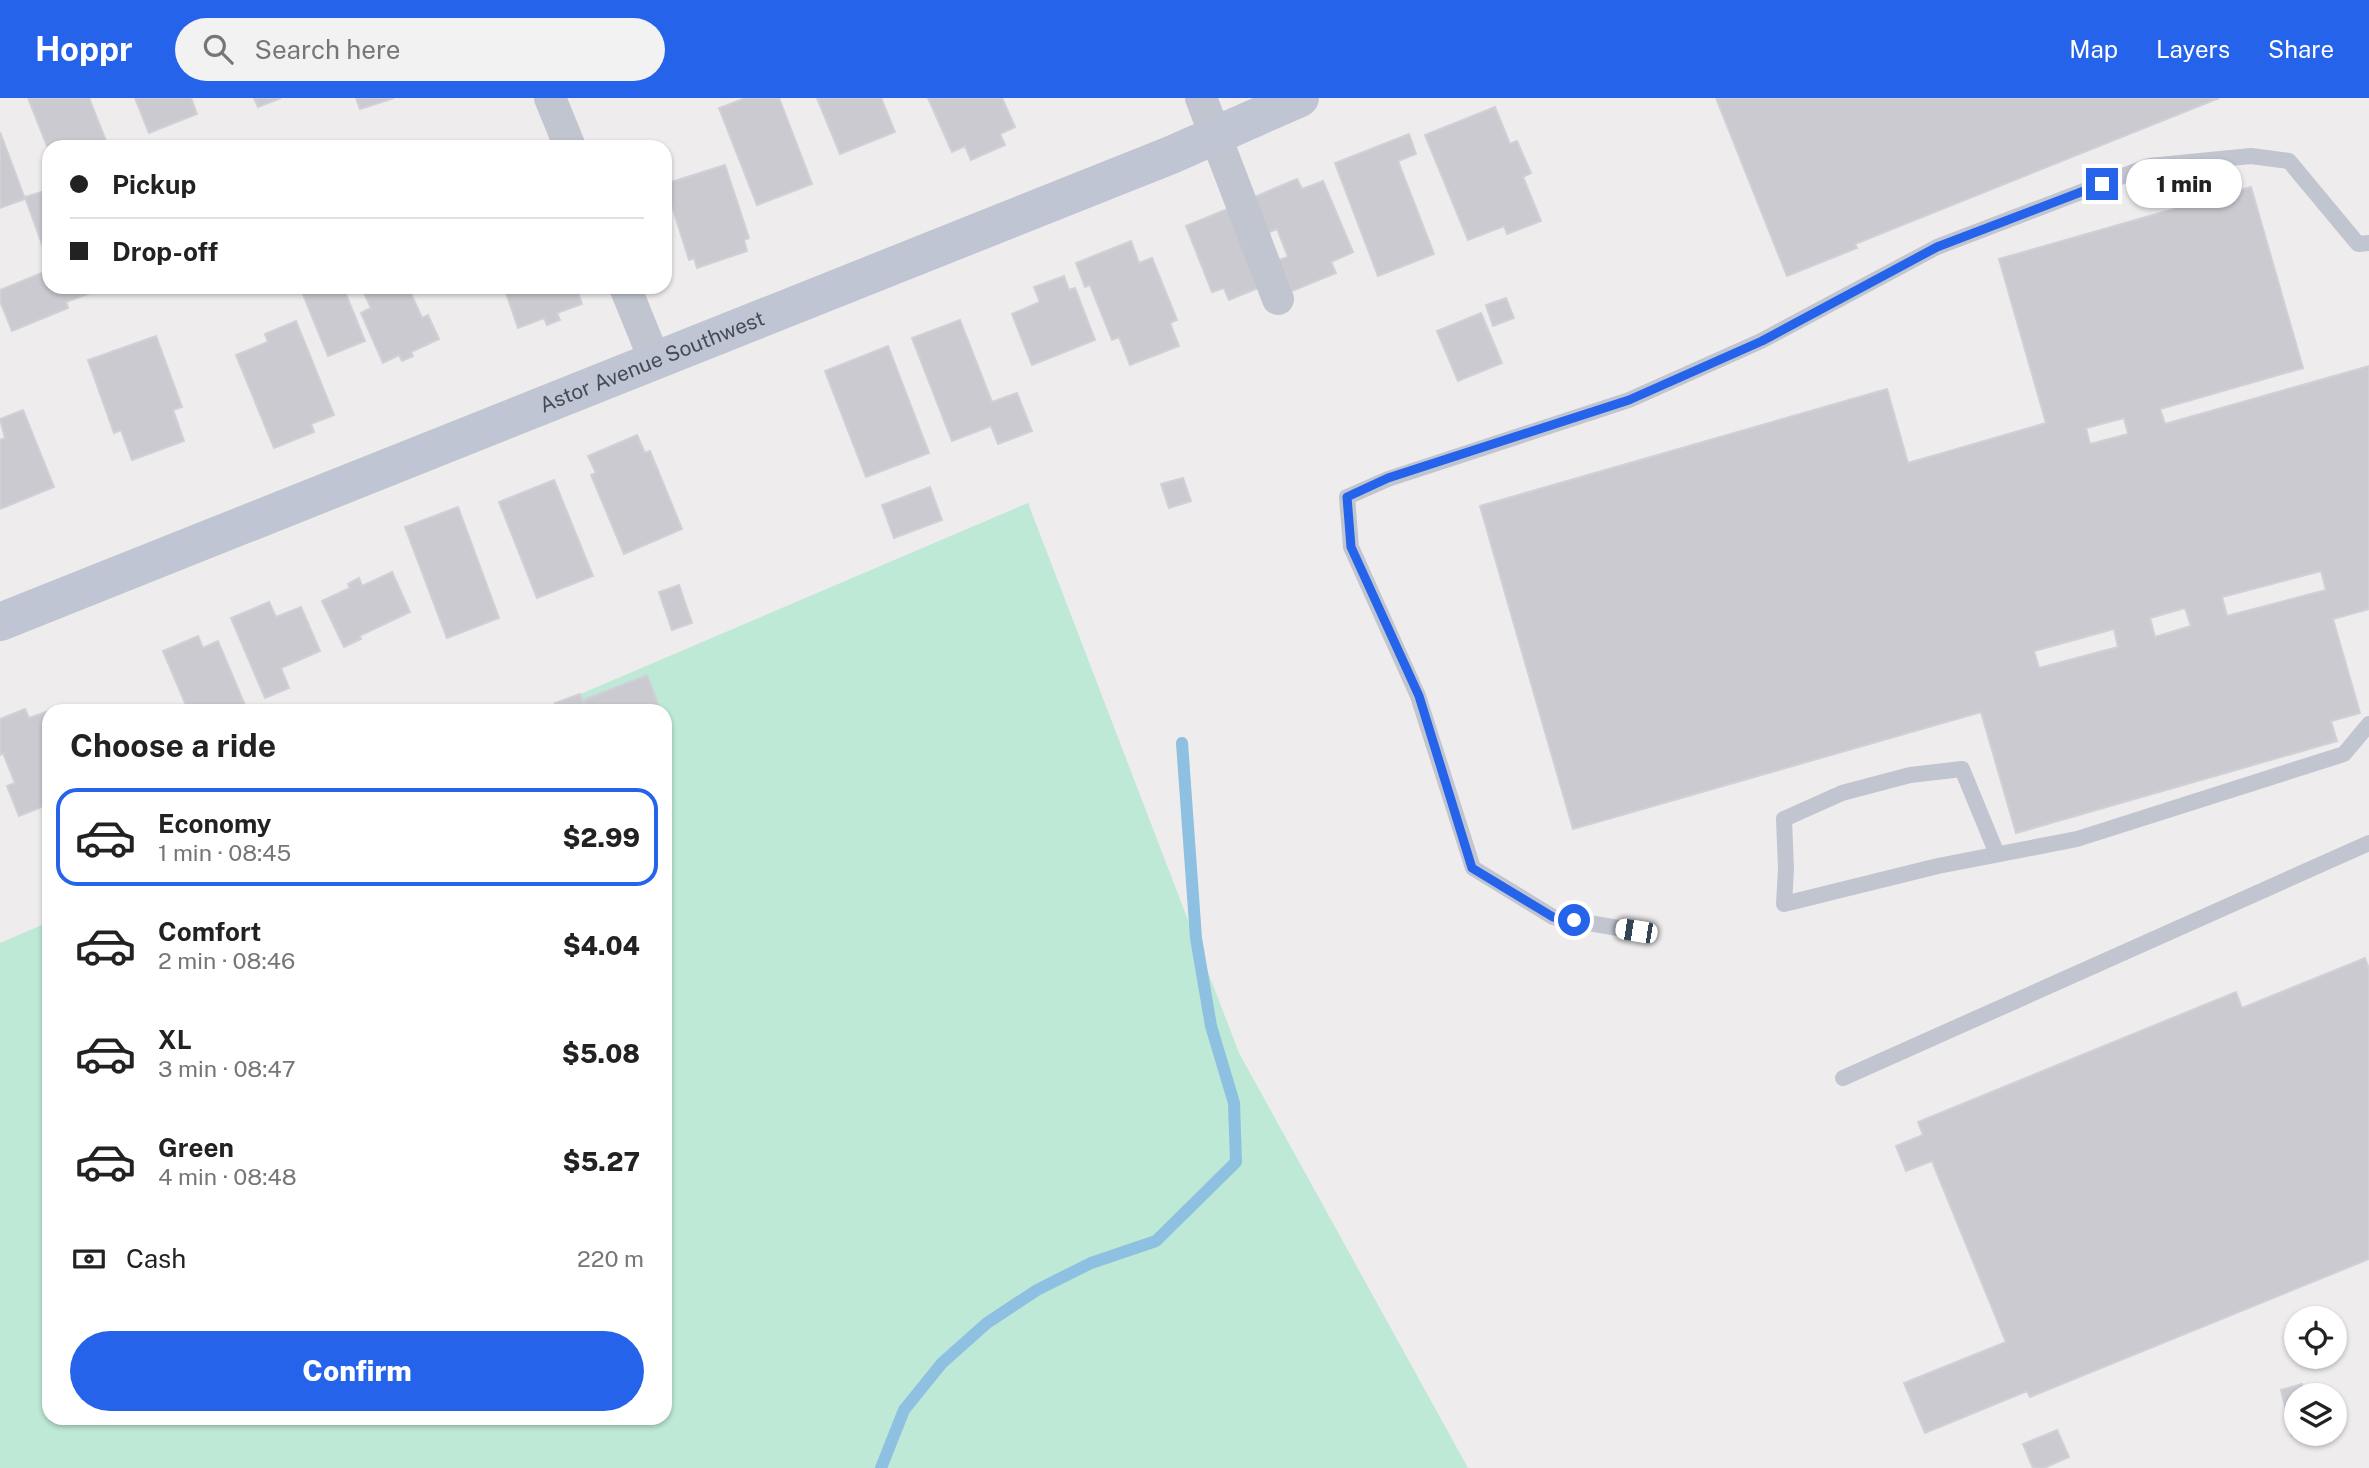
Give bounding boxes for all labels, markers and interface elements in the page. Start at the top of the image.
search box [175,18,665,81]
text: Hoppr [35,30,133,68]
icon: search [199,30,237,68]
text: Search here [255,34,401,65]
text: Map [2069,35,2118,63]
text: Layers [2156,35,2230,63]
text: Share [2268,35,2334,63]
callout: 1 min [2126,160,2242,208]
route end [2086,168,2118,200]
text: Pickup [112,169,196,200]
text: 1 min [2156,170,2212,197]
text: Drop-off [112,236,218,267]
street label: Astor Avenue Southwest [536,305,768,418]
text: Choose a ride [70,727,276,764]
icon: car [74,806,137,869]
text: Economy [158,808,271,839]
text: $2.99 [562,822,640,853]
text: 1 min · 08:45 [158,839,291,866]
route start [1558,904,1590,936]
icon: car [74,914,137,977]
text: Comfort [158,916,261,947]
car [1614,917,1659,945]
text: $4.04 [563,930,640,961]
text: 2 min · 08:46 [158,947,295,974]
icon: car [74,1022,137,1085]
text: XL [158,1024,192,1055]
text: $5.08 [562,1038,640,1069]
text: 3 min · 08:47 [158,1055,296,1082]
icon: car [74,1130,137,1193]
text: Green [158,1132,234,1163]
text: $5.27 [562,1146,640,1177]
text: 4 min · 08:48 [158,1163,297,1190]
icon: cash [70,1240,108,1278]
text: Cash [126,1243,186,1274]
text: 220 m [577,1245,644,1272]
map controls [2284,1306,2347,1446]
button: locate [2284,1306,2347,1369]
button: Confirm [70,1331,644,1411]
button: layers [2284,1383,2347,1446]

